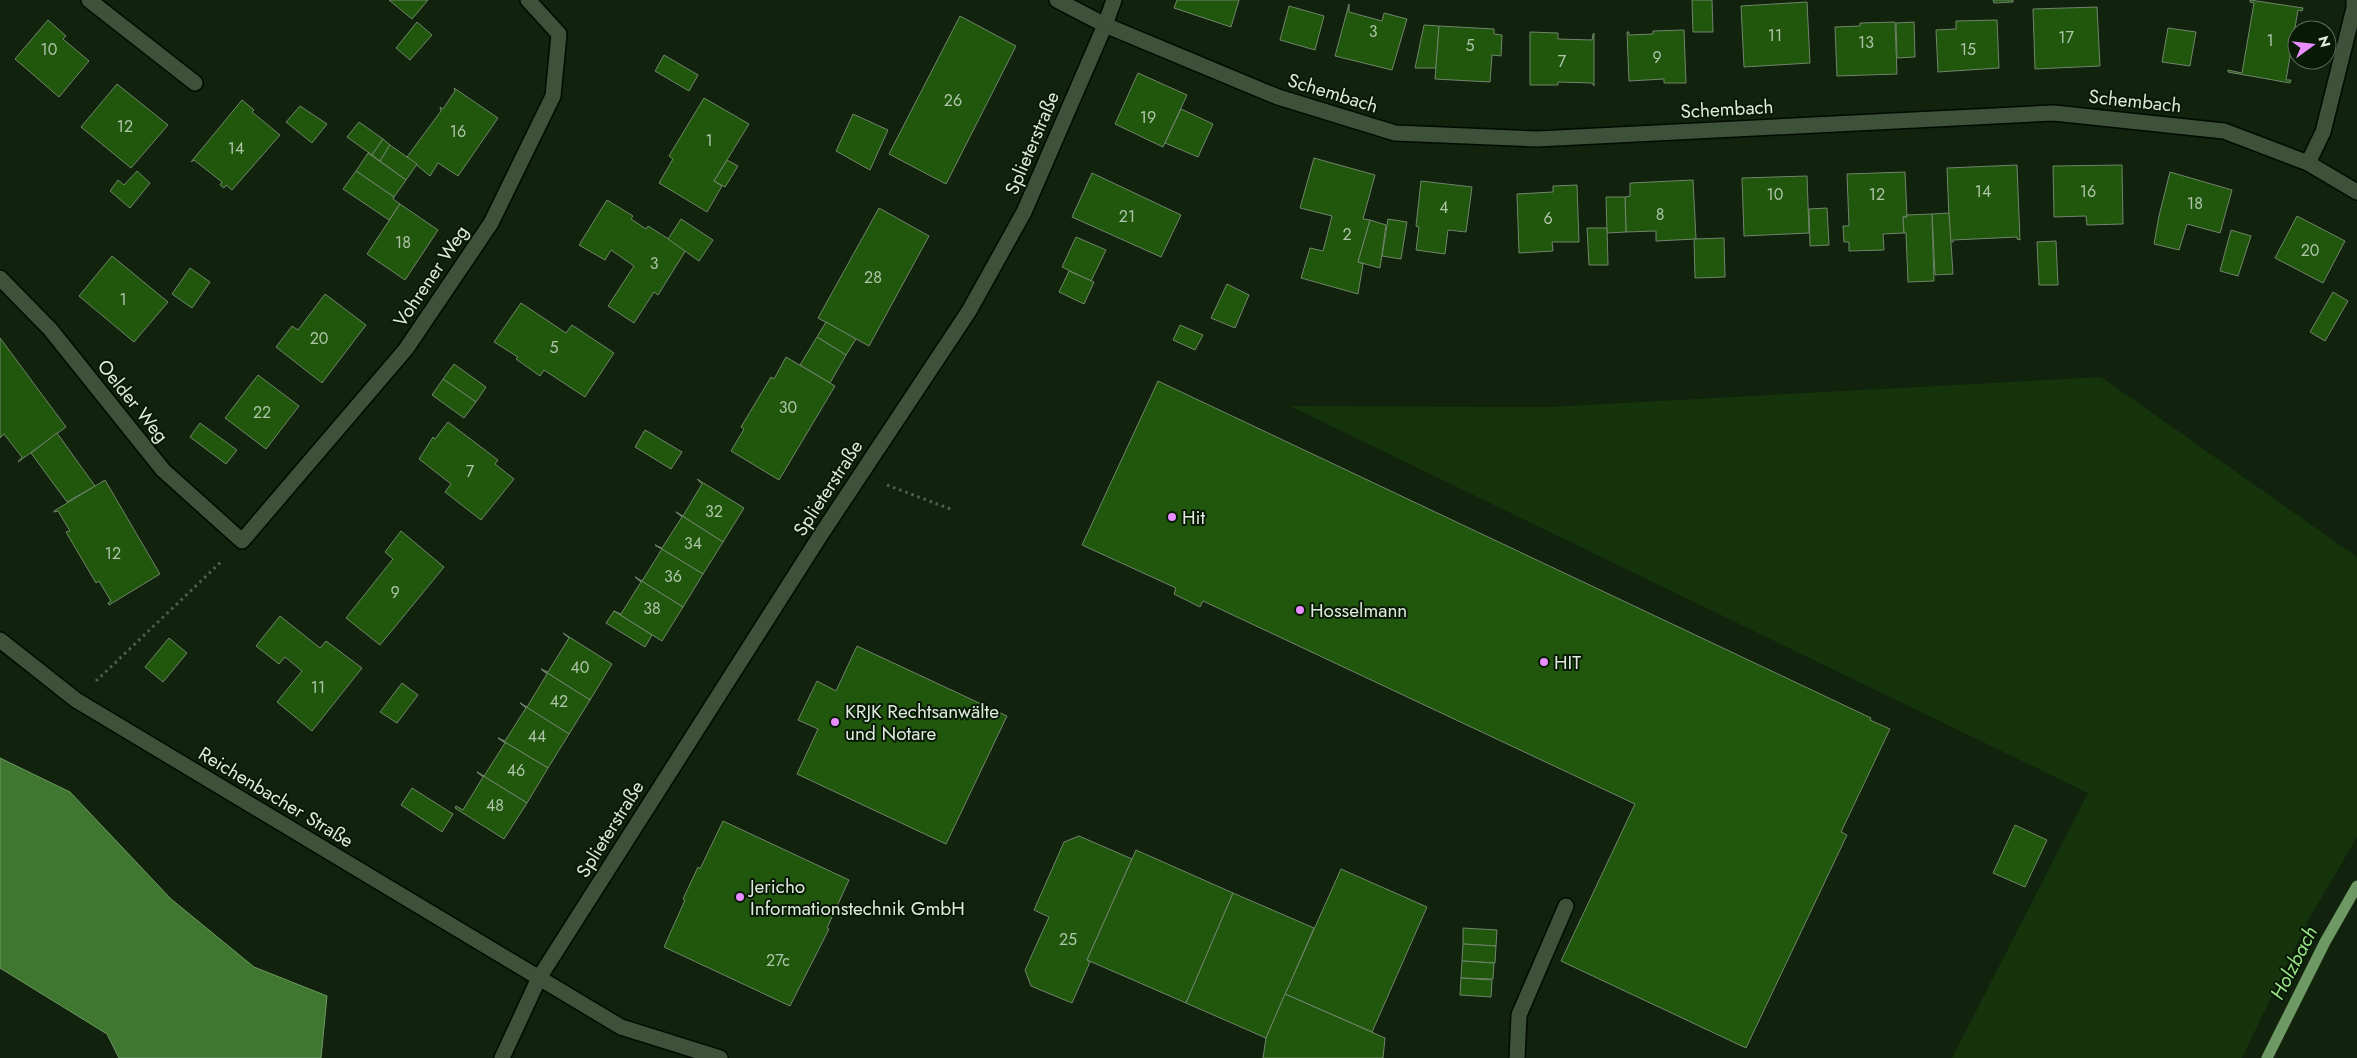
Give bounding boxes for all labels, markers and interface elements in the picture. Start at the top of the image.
house number: 3 [1369,20,1378,43]
north arrow [2287,20,2337,70]
house number: 11 [1768,24,1782,47]
house number: 17 [2058,26,2074,49]
house number: 1 [2266,29,2274,52]
house number: 13 [1858,31,1874,54]
house number: 5 [1465,34,1475,57]
text: N [2313,34,2336,50]
house number: 10 [41,38,57,61]
house number: 15 [1960,38,1976,61]
house number: 9 [1652,46,1662,69]
house number: 7 [1558,50,1567,73]
street label: Schembach [1285,66,1381,120]
street label: Schembach [2087,83,2183,119]
street label: Splieterstraße [998,87,1066,199]
house number: 26 [944,89,962,112]
street label: Schembach [1680,93,1774,125]
house number: 19 [1140,106,1156,129]
house number: 12 [117,115,133,138]
house number: 16 [450,120,466,143]
house number: 1 [705,129,713,152]
house number: 14 [228,137,244,160]
house number: 14 [1975,180,1991,203]
house number: 16 [2080,180,2096,203]
house number: 10 [1767,183,1783,206]
house number: 12 [1869,183,1885,206]
house number: 18 [2187,192,2203,215]
house number: 4 [1439,196,1449,219]
house number: 8 [1656,203,1664,226]
house number: 21 [1119,205,1135,228]
house number: 6 [1543,207,1553,230]
street label: Vohrener Weg [387,220,475,332]
house number: 2 [1342,223,1352,246]
house number: 18 [395,231,411,254]
house number: 20 [2301,239,2319,262]
house number: 3 [650,252,659,275]
house number: 28 [864,266,882,289]
house number: 1 [119,288,127,311]
house number: 20 [310,327,328,350]
house number: 5 [549,336,559,359]
street label: Oelder Weg [91,354,175,448]
house number: 30 [779,396,797,419]
house number: 22 [253,401,271,424]
street label: Splieterstraße [787,435,869,541]
house number: 7 [466,460,475,483]
house number: 32 [705,500,723,523]
place label: Hit [1182,504,1206,531]
marker: Hit [1166,511,1178,523]
house number: 34 [684,532,702,555]
house number: 12 [105,542,121,565]
house number: 36 [664,565,682,588]
house number: 9 [390,581,400,604]
house number: 38 [643,597,661,620]
place label: Hosselmann [1310,597,1407,624]
marker: Hosselmann [1294,604,1306,616]
place label: HIT [1554,649,1581,676]
house number: 40 [571,656,589,679]
marker: HIT [1538,656,1550,668]
house number: 11 [311,676,325,699]
house number: 42 [550,690,568,713]
place label: KRJK Rechtsanwälte und Notare [845,698,999,747]
marker: KRJK Rechtsanwälte und Notare [829,716,841,728]
house number: 44 [528,725,546,748]
street label: Reichenbacher Straße [193,740,359,854]
house number: 46 [507,759,525,782]
street label: Splieterstraße [570,775,651,883]
house number: 48 [486,794,504,817]
place label: Jericho Informationstechnik GmbH [747,873,965,922]
marker: Jericho Informationstechnik GmbH [734,891,746,903]
water label: Holzbach [2263,921,2325,1005]
house number: 25 [1059,928,1077,951]
house number: 27c [766,949,790,972]

